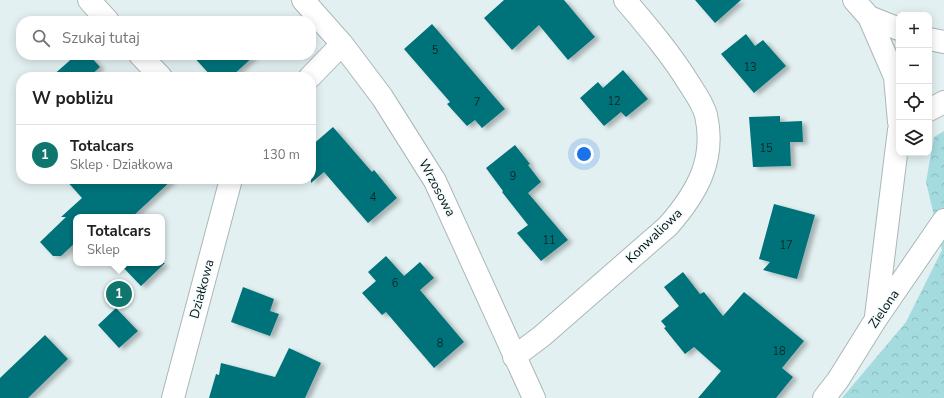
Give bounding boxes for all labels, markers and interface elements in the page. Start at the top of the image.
map controls [896,12,932,156]
button: + [896,12,932,48]
search box [16,16,316,60]
icon: search [30,27,52,49]
text: Szukaj tutaj [62,28,140,48]
house number: 5 [432,43,439,58]
button: − [896,48,932,84]
house number: 13 [743,60,757,75]
button: locate [896,84,932,120]
text: W pobliżu [32,87,113,110]
house number: 12 [607,94,621,109]
house number: 7 [474,95,480,110]
button: layers [896,120,932,156]
text: Totalcars [70,136,134,156]
house number: 15 [759,141,773,156]
your location [574,144,594,164]
text: 1 [41,146,49,164]
text: 130 m [262,146,300,164]
text: Sklep · Działkowa [70,156,173,174]
street label: Wrzosowa [414,156,460,220]
house number: 9 [510,169,516,184]
house number: 4 [370,190,377,205]
street label: Konwaliowa [622,205,686,267]
popup [73,214,165,266]
text: Totalcars [87,221,151,241]
house number: 11 [542,233,556,248]
house number: 17 [779,238,793,253]
text: Sklep [87,241,120,259]
street label: Działkowa [185,257,219,321]
house number: 6 [392,276,399,291]
pin: 1 [106,279,132,309]
street label: Zielona [865,286,903,332]
house number: 8 [437,336,444,351]
house number: 18 [772,344,786,359]

